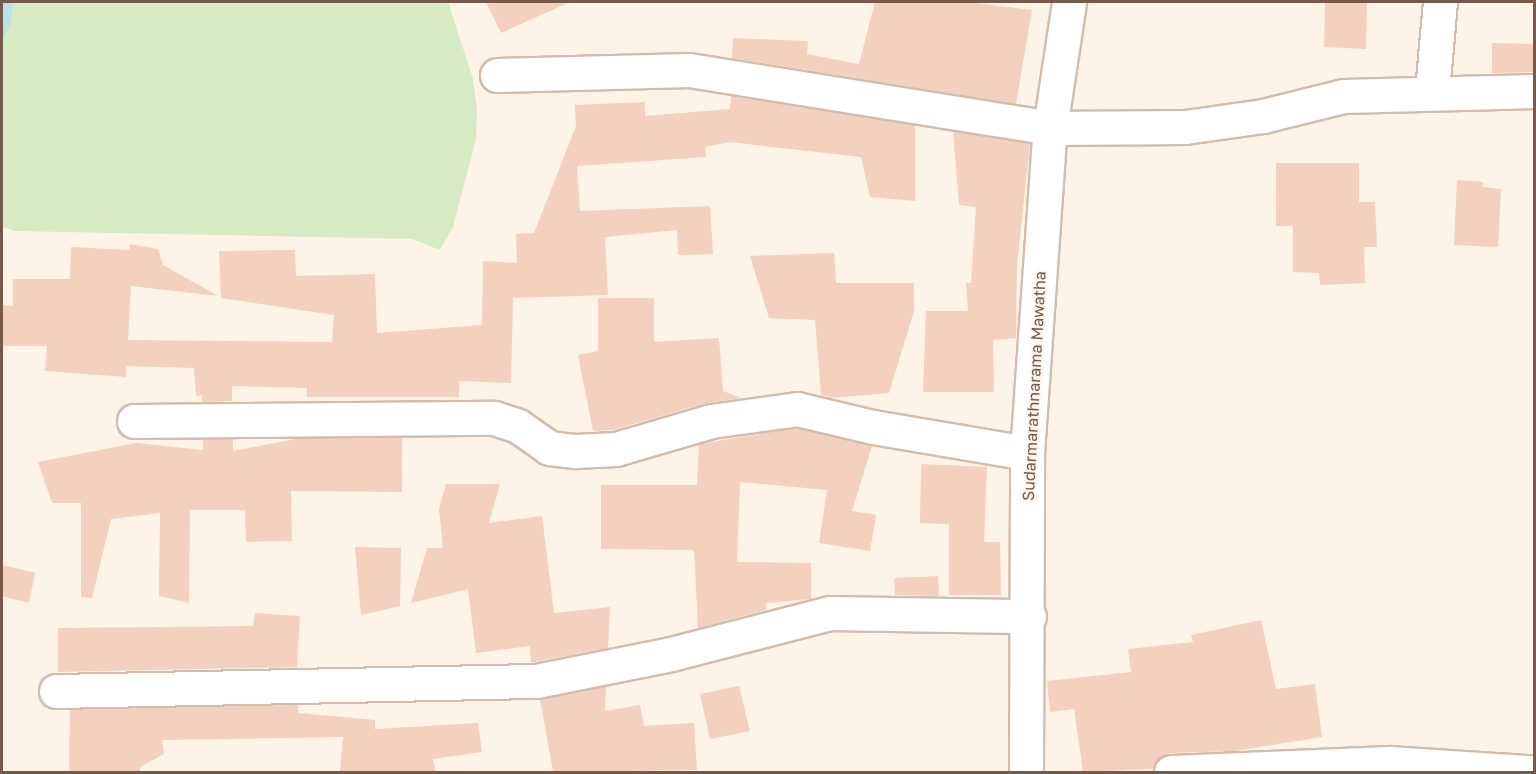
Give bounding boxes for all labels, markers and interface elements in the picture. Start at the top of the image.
street label: Sudarmarathnarama Mawatha [1018,271,1050,501]

